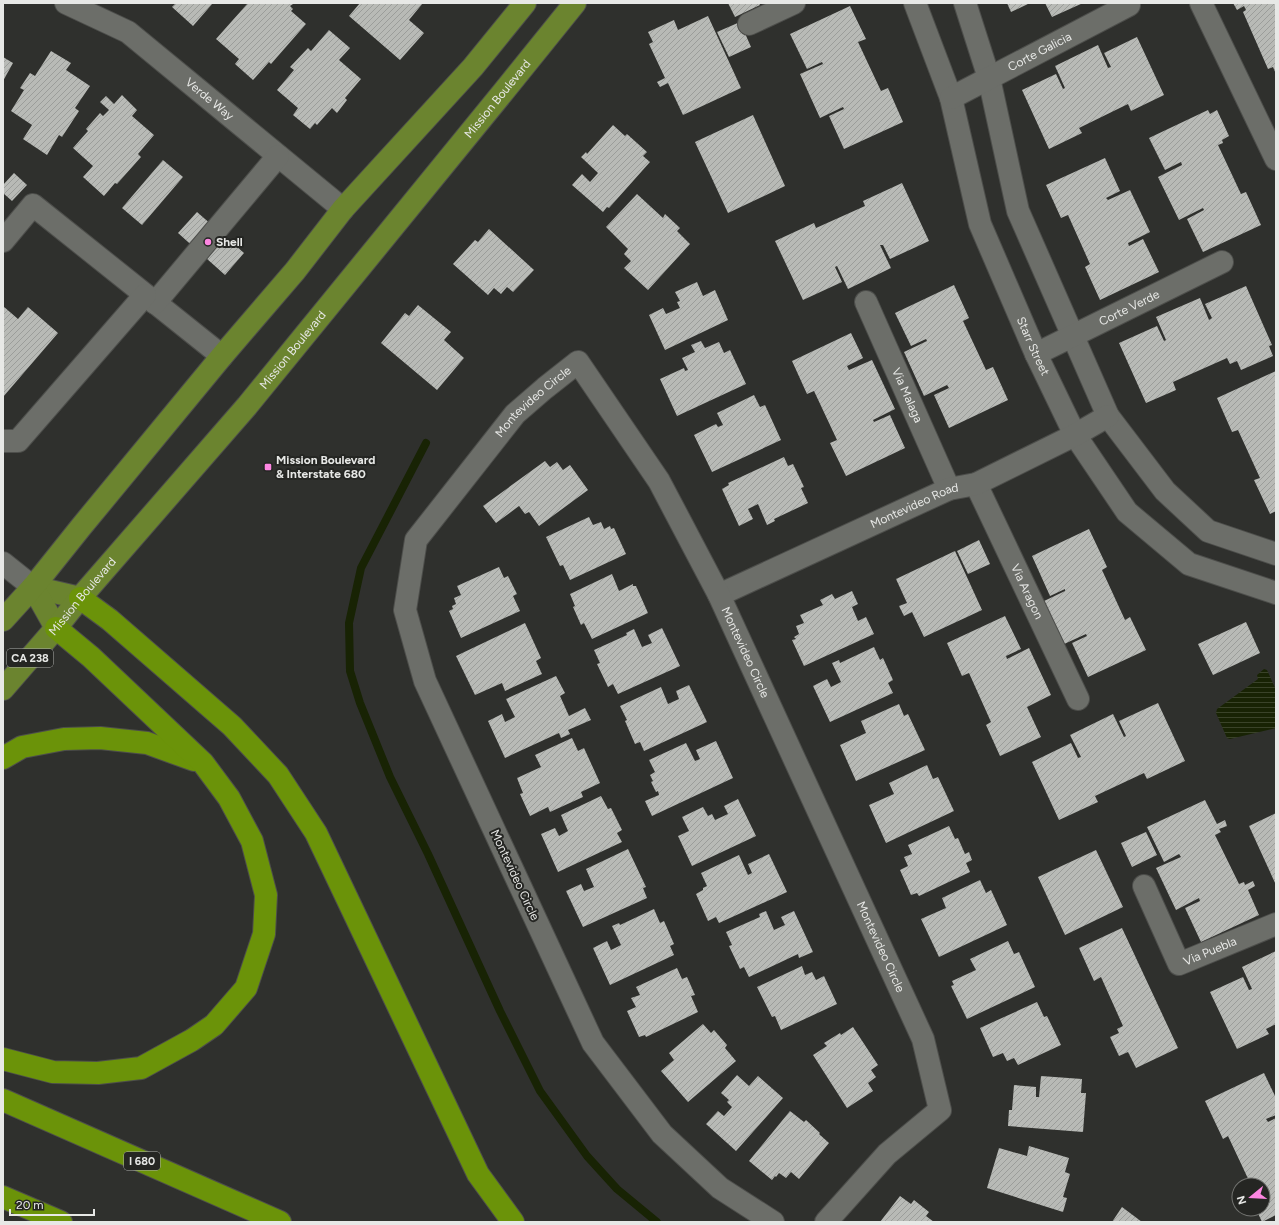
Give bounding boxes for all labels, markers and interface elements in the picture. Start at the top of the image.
street label: Corte Galicia [1005,29,1074,74]
street label: Mission Boulevard [461,57,533,141]
street label: Verde Way [182,75,237,123]
place label: Shell [216,235,243,249]
marker: Shell [203,237,213,247]
street label: Corte Verde [1097,287,1162,329]
street label: Mission Boulevard [257,308,329,392]
street label: Starr Street [1014,315,1052,378]
street label: Montevideo Circle [492,363,574,440]
street label: Via Malaga [889,366,926,425]
place label: Mission Boulevard & Interstate 680 [276,453,375,481]
marker: Mission Boulevard & Interstate 680 [263,462,273,472]
street label: Montevideo Road [868,480,959,531]
street label: Mission Boulevard [46,555,119,638]
street label: Via Aragon [1008,562,1046,622]
street label: Montevideo Circle [718,605,772,700]
road number: CA 238 [7,649,53,667]
street label: Montevideo Circle [488,827,542,923]
street label: Montevideo Circle [854,899,908,995]
street label: Via Puebla [1181,934,1239,968]
road number: I 680 [124,1152,160,1170]
north arrow [1231,1177,1271,1217]
scale bar [10,1191,94,1217]
text: N [1234,1194,1249,1206]
text: 20 m [16,1198,44,1212]

